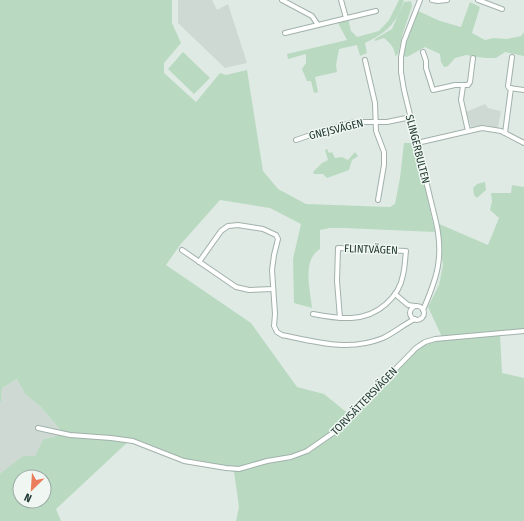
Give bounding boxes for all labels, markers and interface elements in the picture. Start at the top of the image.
street label: SLINGERBULTEN [403,113,432,185]
street label: GNEJSVÄGEN [308,116,365,143]
street label: FLINTVÄGEN [344,242,398,257]
street label: TORVSÄTTERSVÄGEN [329,365,400,438]
north arrow [12,469,52,509]
text: N [22,490,34,505]

